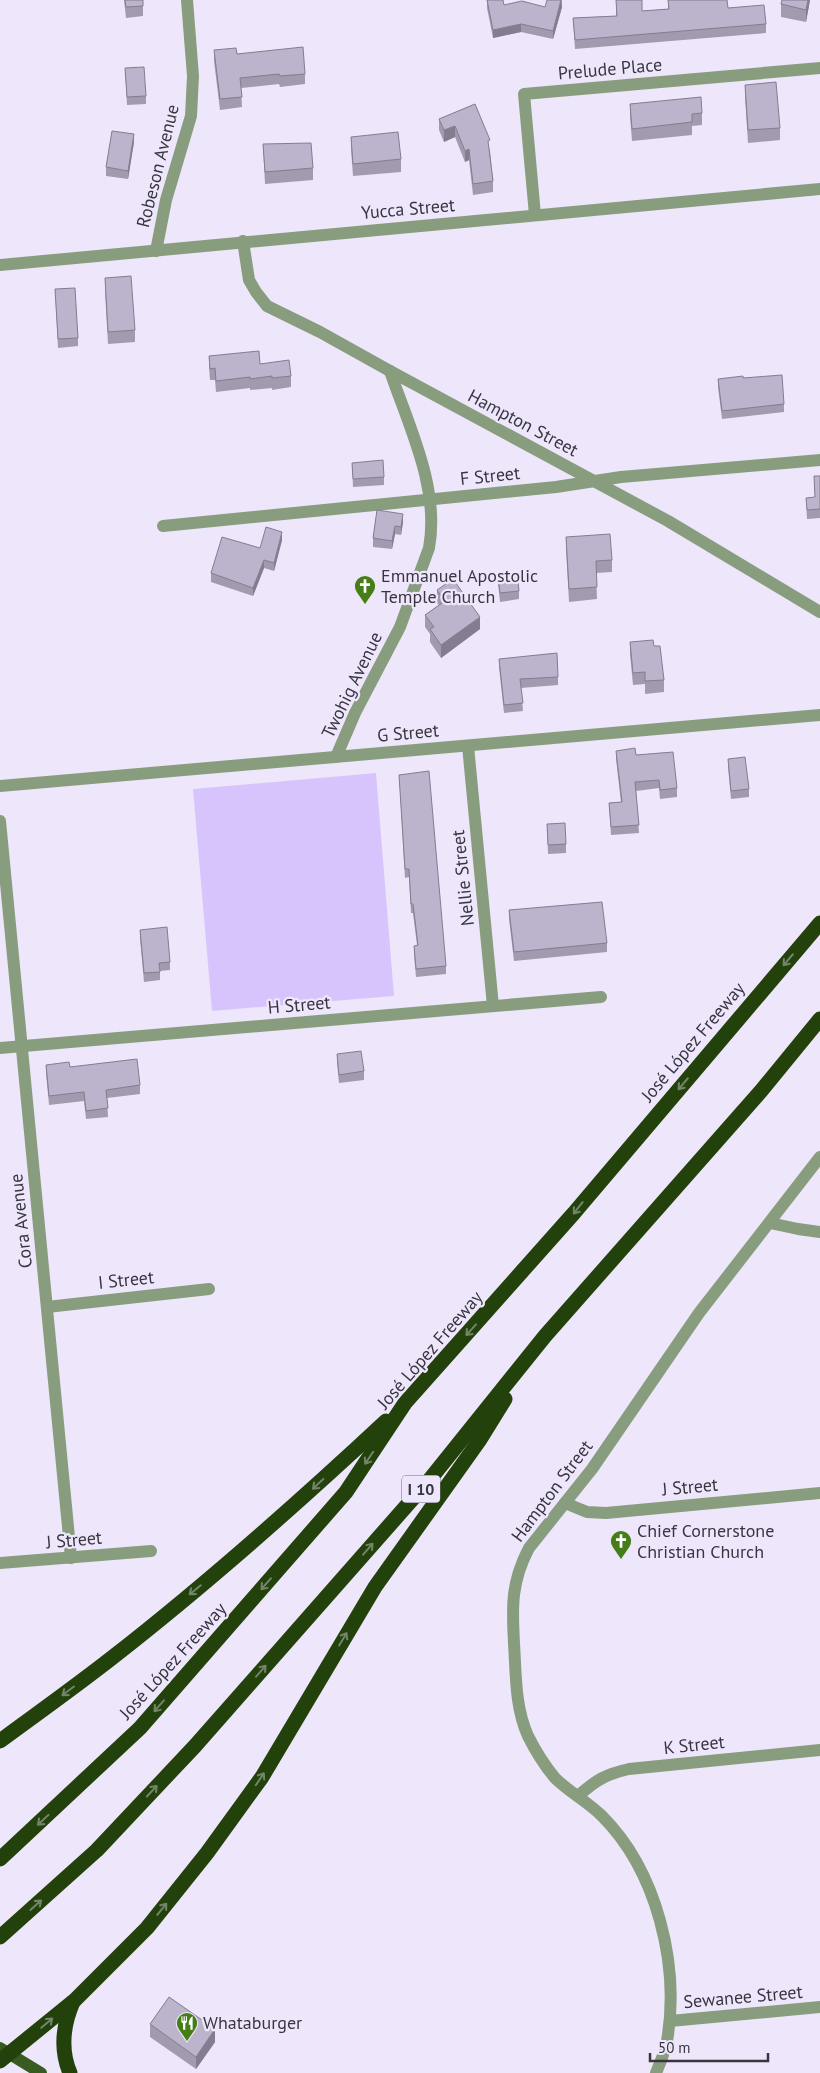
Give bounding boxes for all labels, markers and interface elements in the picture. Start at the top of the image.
street label: Prelude Place [557,52,663,85]
street label: Robeson Avenue [131,102,184,230]
street label: Yucca Street [360,193,456,224]
street label: Hampton Street [464,384,582,461]
street label: F Street [459,461,521,490]
place label: Emmanuel Apostolic Temple Church [381,564,538,608]
church icon: Emmanuel Apostolic Temple Church [353,574,377,605]
street label: Twohig Avenue [316,628,387,742]
street label: G Street [376,718,440,747]
street label: Nellie Street [446,829,479,927]
one-way arrow [783,953,794,966]
street label: José López Freeway [635,977,750,1107]
street label: H Street [267,990,331,1019]
one-way arrow [677,1077,689,1090]
street label: Cora Avenue [4,1173,37,1269]
one-way arrow [573,1201,584,1214]
street label: I Street [97,1265,155,1294]
street label: José López Freeway [371,1285,488,1414]
one-way arrow [465,1323,477,1336]
street label: Hampton Street [506,1435,597,1546]
one-way arrow [363,1451,374,1465]
street label: J Street [660,1473,719,1500]
road number: I 10 [402,1476,440,1502]
one-way arrow [312,1478,325,1490]
place label: Chief Cornerstone Christian Church [637,1519,774,1563]
street label: J Street [44,1526,103,1553]
church icon: Chief Cornerstone Christian Church [609,1529,633,1560]
one-way arrow [363,1542,374,1555]
one-way arrow [260,1577,272,1590]
one-way arrow [189,1584,202,1595]
street label: José López Freeway [114,1597,231,1725]
one-way arrow [338,1633,348,1647]
one-way arrow [255,1664,267,1677]
one-way arrow [62,1685,75,1696]
one-way arrow [154,1699,165,1712]
street label: K Street [662,1730,726,1759]
one-way arrow [255,1772,265,1786]
one-way arrow [146,1785,158,1798]
one-way arrow [36,1814,49,1826]
one-way arrow [30,1899,43,1911]
one-way arrow [157,1903,168,1916]
street label: Sewanee Street [682,1980,803,2013]
restaurant icon: Whataburger [175,2011,199,2042]
place label: Whataburger [203,2011,302,2034]
one-way arrow [40,2017,53,2028]
scale bar [650,2030,768,2062]
text: 50 m [658,2038,691,2057]

